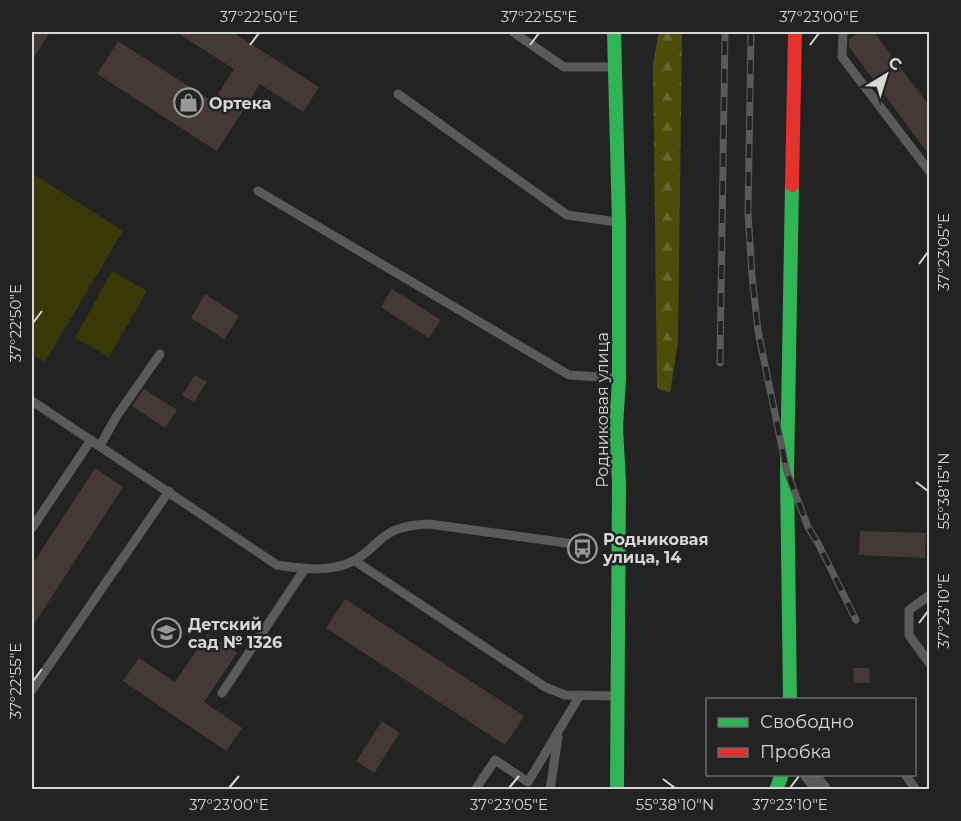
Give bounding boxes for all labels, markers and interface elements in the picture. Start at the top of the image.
text: 37°22'50"E [220,7,298,26]
text: 37°22'55"E [501,7,577,26]
text: 37°23'00"E [779,7,859,26]
north arrow [856,45,916,105]
text: С [884,53,906,75]
shop icon: Ортека [172,87,204,119]
place label: Ортека [209,94,272,113]
text: 37°23'05"E [934,213,953,291]
text: 37°22'50"E [6,284,25,362]
street label: Родниковая улица [593,332,612,488]
text: 55°38'15"N [934,453,953,529]
place label: Родниковая улица, 14 [602,530,709,567]
bus stop icon: Родниковая улица, 14 [566,532,598,564]
text: 37°23'10"E [934,573,953,649]
place label: Детский сад № 1326 [188,615,282,652]
school or university icon: Детский сад № 1326 [151,617,183,649]
text: 37°22'55"E [6,643,25,719]
legend [706,698,916,776]
text: Свободно [760,711,854,733]
text: Пробка [760,741,831,763]
text: 37°23'00"E [189,795,269,814]
text: 37°23'05"E [470,795,548,814]
text: 55°38'10"N [636,795,714,814]
text: 37°23'10"E [752,795,828,814]

